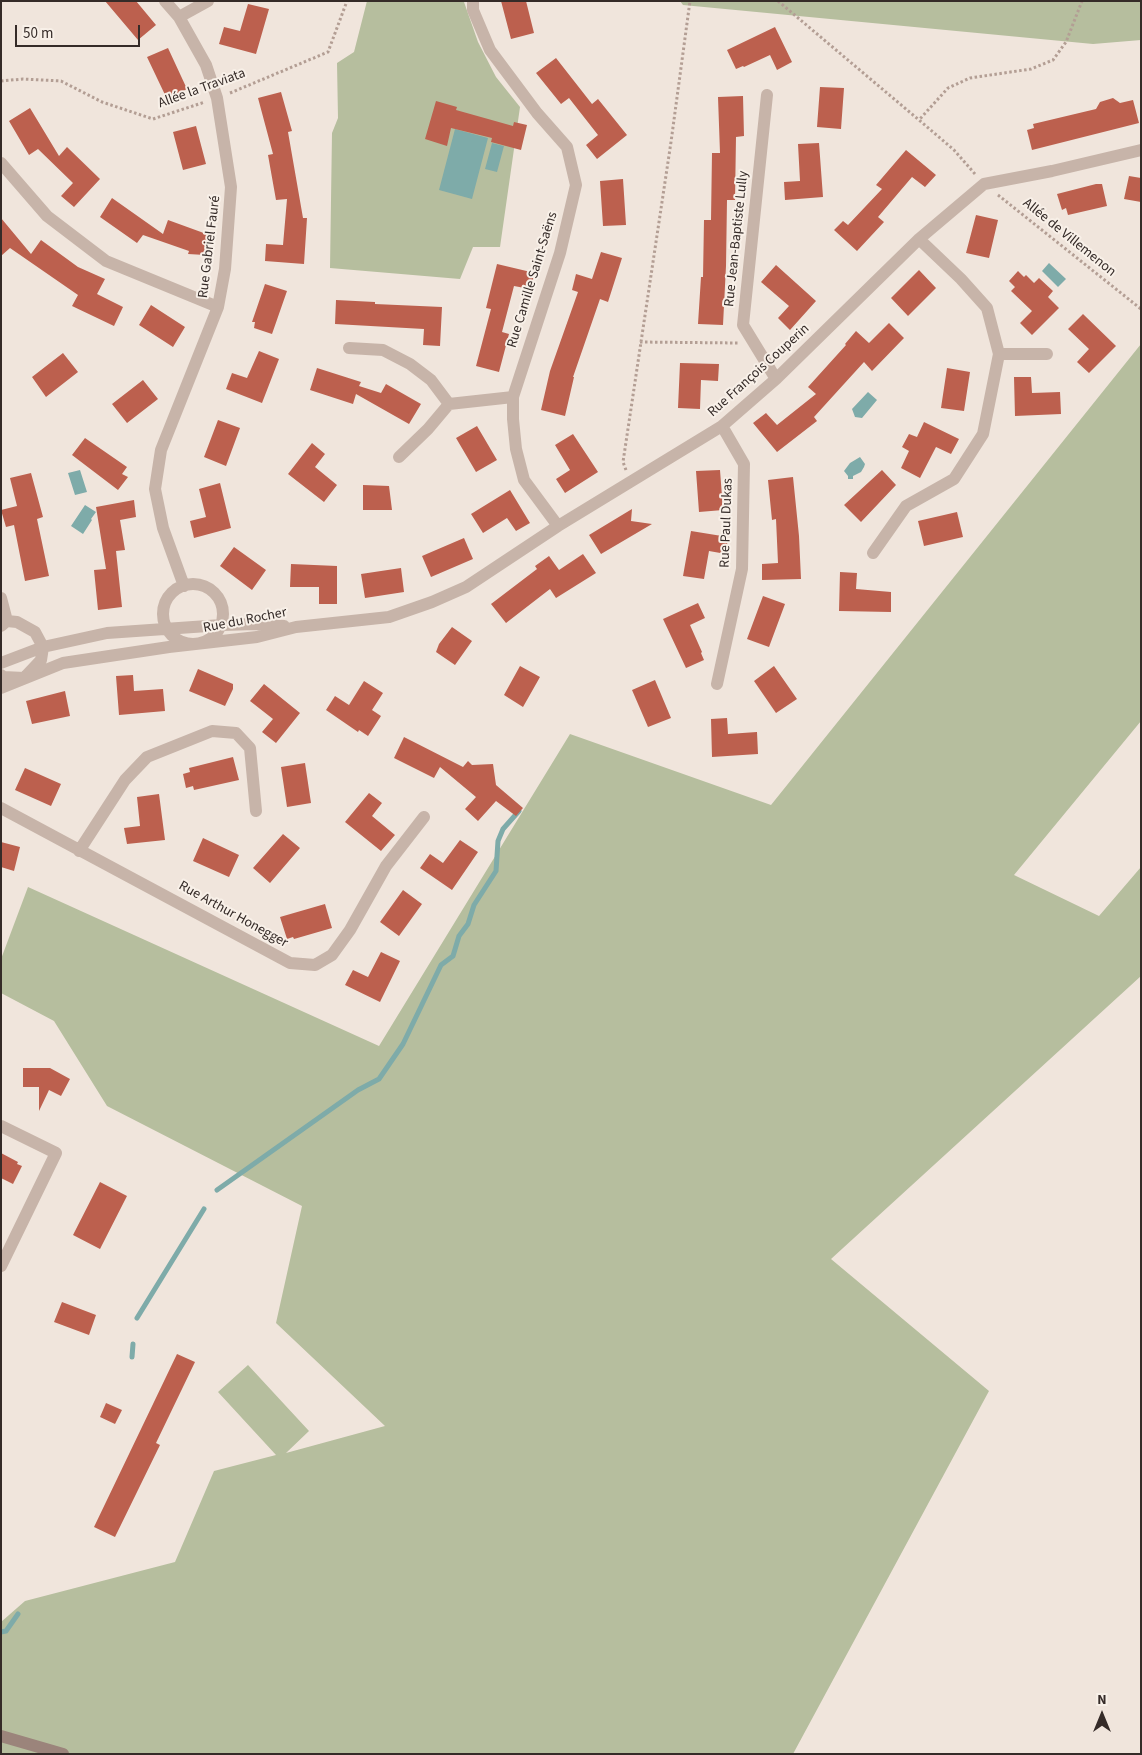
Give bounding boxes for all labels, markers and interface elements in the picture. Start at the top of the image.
scale bar [18,15,142,47]
text: 50 m [23,23,53,44]
street label: Allée la Traviata [156,65,248,113]
street label: Rue Jean-Baptiste Lully [722,170,752,308]
street label: Rue Gabriel Fauré [195,195,225,299]
street label: Allée de Villemenon [1019,195,1119,281]
street label: Rue Camille Saint-Saëns [504,210,562,350]
street label: Rue François Couperin [705,321,813,421]
street label: Rue Paul Dukas [717,478,737,568]
street label: Rue du Rocher [202,605,288,637]
street label: Rue Arthur Honegger [175,878,291,952]
north arrow [1077,1690,1127,1740]
text: N [1097,1690,1107,1710]

